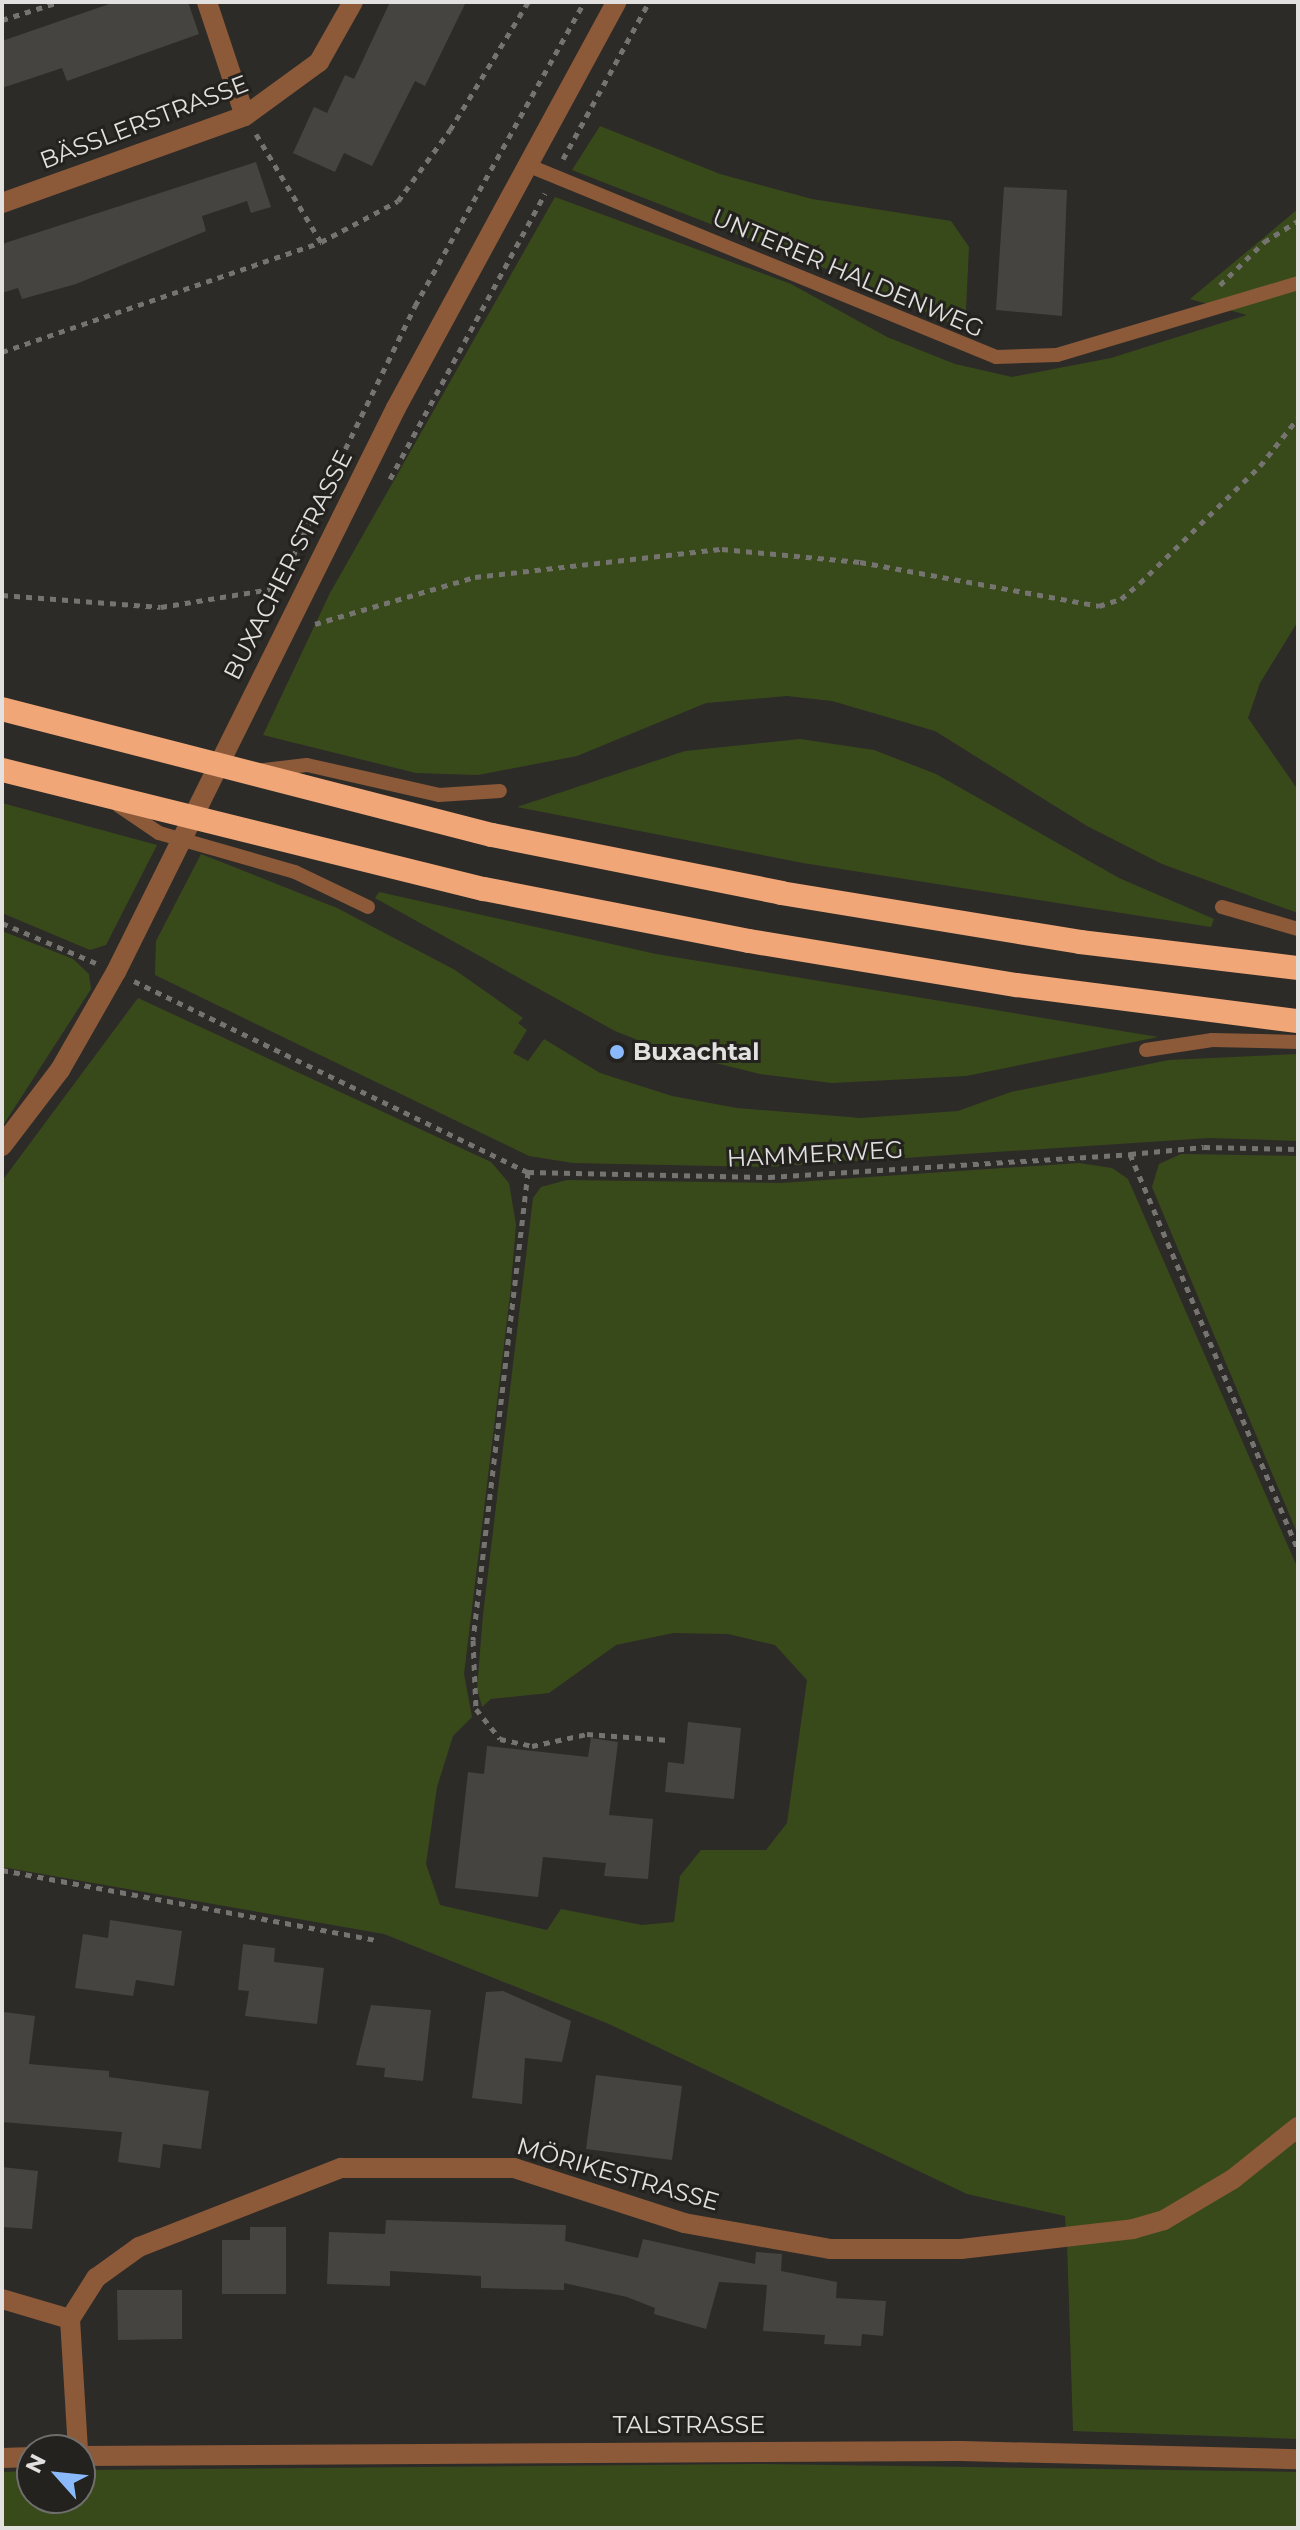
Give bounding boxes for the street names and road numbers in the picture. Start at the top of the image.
street label: BÄSSLERSTRASSE [36,69,252,175]
street label: UNTERER HALDENWEG [708,203,988,343]
street label: BUXACHER STRASSE [218,446,358,684]
street label: HAMMERWEG [726,1135,904,1173]
street label: MÖRIKESTRASSE [513,2131,723,2217]
street label: TALSTRASSE [613,2411,765,2439]

